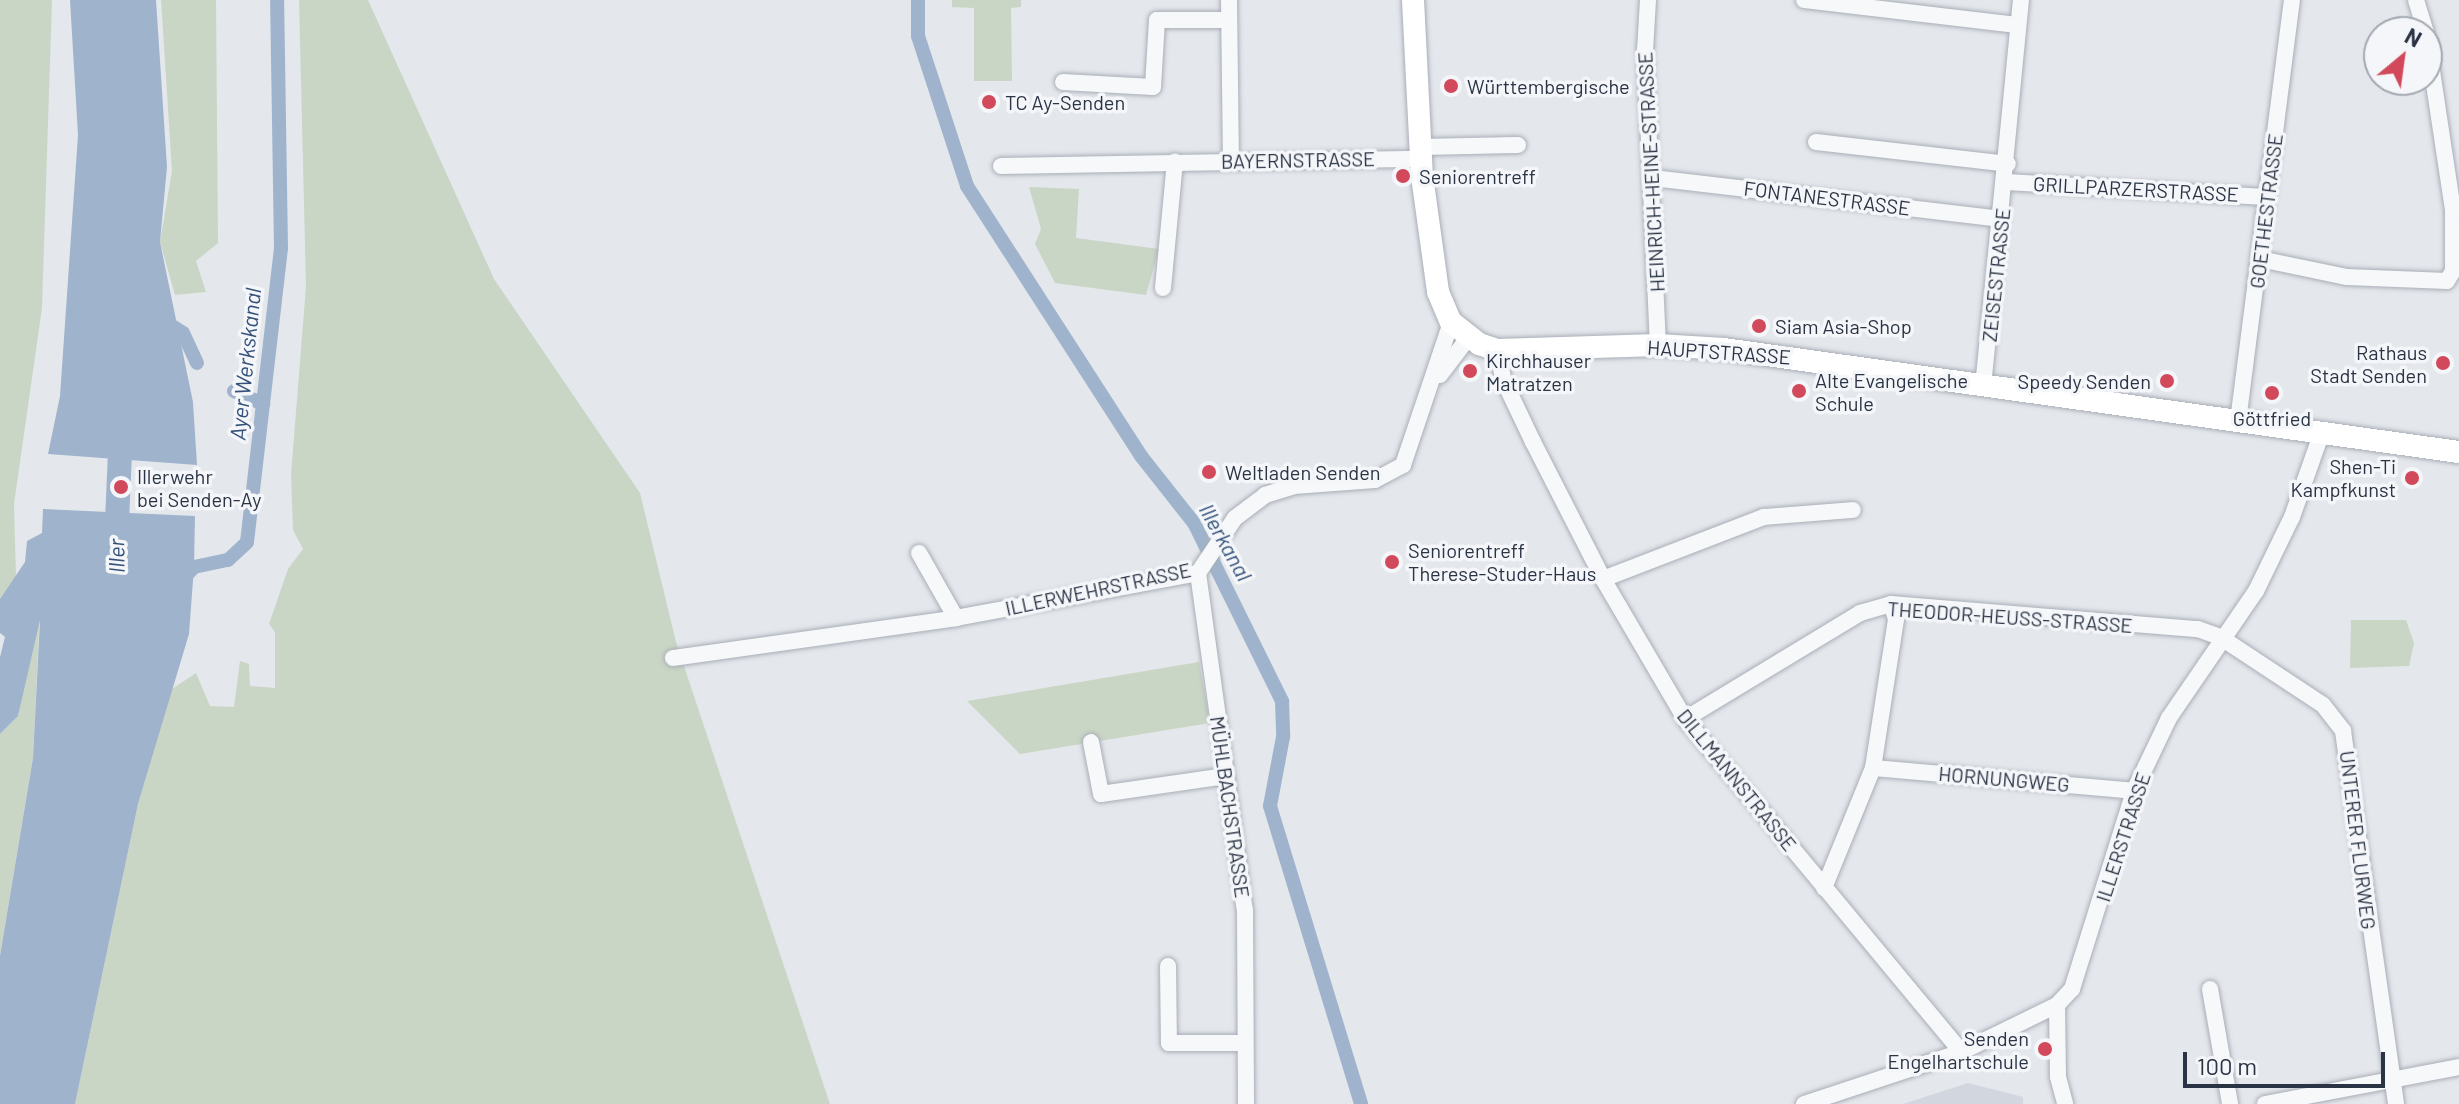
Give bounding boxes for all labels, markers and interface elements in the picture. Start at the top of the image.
north arrow [2363,16,2443,96]
text: N [2401,22,2426,52]
street label: HEINRICH-HEINE-STRASSE [1633,51,1669,293]
place label: Württembergische [1467,74,1630,98]
marker: Württembergische [1442,77,1460,95]
place label: TC Ay-Senden [1005,90,1125,114]
marker: TC Ay-Senden [980,93,998,111]
street label: GOETHESTRASSE [2245,132,2287,290]
street label: BAYERNSTRASSE [1221,147,1375,173]
place label: Seniorentreff [1419,164,1536,188]
marker: Seniorentreff [1394,167,1412,185]
street label: GRILLPARZERSTRASSE [2033,172,2239,206]
street label: FONTANESTRASSE [1742,176,1912,220]
street label: ZEISESTRASSE [1977,207,2015,343]
water label: Ayer Werkskanal [224,287,266,441]
place label: Siam Asia-Shop [1775,314,1912,338]
marker: Siam Asia-Shop [1750,317,1768,335]
street label: HAUPTSTRASSE [1646,335,1792,369]
place label: Rathaus Stadt Senden [2310,340,2427,387]
place label: Kirchhauser Matratzen [1486,348,1591,395]
marker: Rathaus Stadt Senden [2434,354,2452,372]
marker: Kirchhauser Matratzen [1461,362,1479,380]
place label: Alte Evangelische Schule [1815,368,1968,415]
place label: Speedy Senden [2018,369,2151,393]
marker: Speedy Senden [2158,372,2176,390]
marker: Alte Evangelische Schule [1790,382,1808,400]
marker: Göttfried [2263,384,2281,402]
place label: Göttfried [2233,406,2311,430]
place label: Shen-Ti Kampfkunst [2290,454,2396,501]
place label: Weltladen Senden [1225,460,1381,484]
marker: Weltladen Senden [1200,463,1218,481]
place label: Illerwehr bei Senden-Ay [137,464,261,511]
marker: Shen-Ti Kampfkunst [2403,469,2421,487]
marker: Illerwehr bei Senden-Ay [112,478,130,496]
water label: Illerkanal [1194,499,1258,585]
place label: Seniorentreff Therese-Studer-Haus [1408,538,1596,585]
water label: Iller [103,539,129,573]
marker: Seniorentreff Therese-Studer-Haus [1383,553,1401,571]
street label: ILLERWEHRSTRASSE [1003,558,1193,620]
street label: THEODOR-HEUSS-STRASSE [1887,596,2133,638]
street label: DILLMANNSTRASSE [1672,704,1802,856]
street label: MÜHLBACHSTRASSE [1205,715,1255,899]
street label: UNTERER FLURWEG [2335,749,2381,931]
street label: HORNUNGWEG [1937,761,2071,797]
street label: ILLERSTRASSE [2091,769,2155,905]
place label: Senden Engelhartschule [1888,1026,2029,1073]
scale bar [2187,1036,2389,1086]
marker: Senden Engelhartschule [2036,1040,2054,1058]
text: 100 m [2197,1051,2257,1080]

